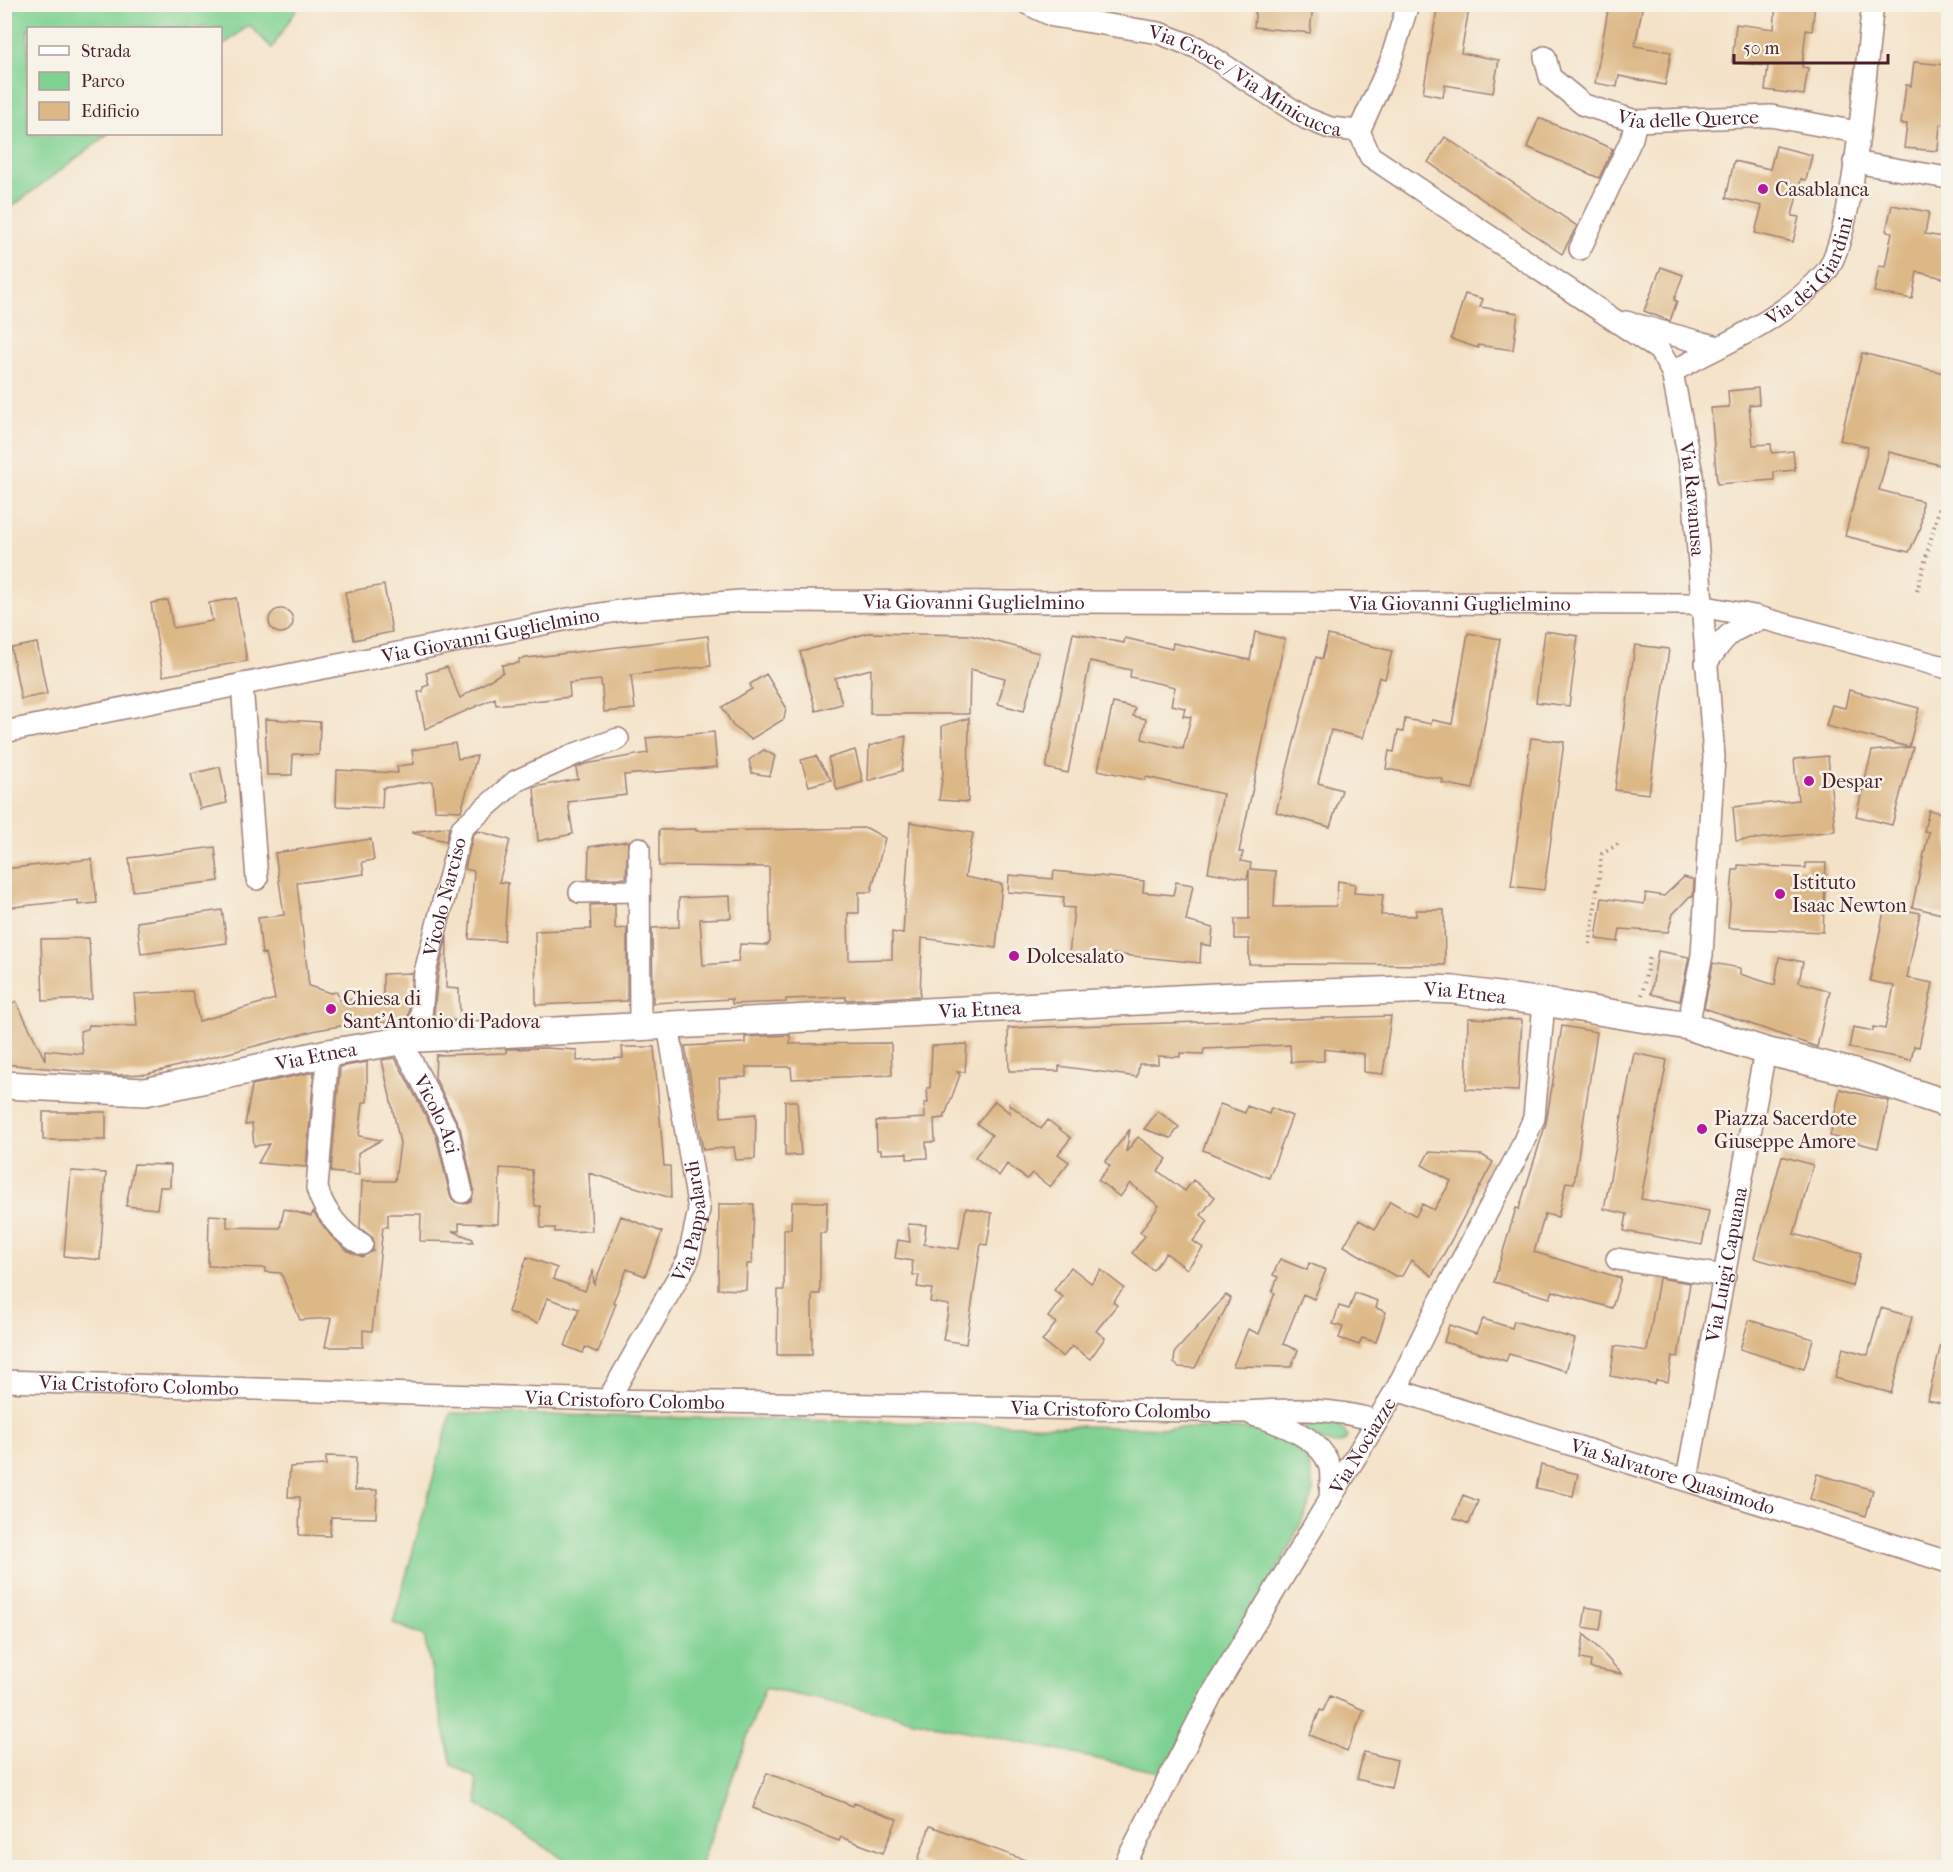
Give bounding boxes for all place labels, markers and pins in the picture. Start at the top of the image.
place label: Casablanca [1775,178,1870,201]
marker: Casablanca [1756,182,1770,196]
place label: Despar [1821,770,1883,793]
marker: Despar [1802,774,1816,788]
place label: Istituto Isaac Newton [1792,871,1907,917]
marker: Istituto Isaac Newton [1773,887,1787,901]
place label: Dolcesalato [1026,945,1124,968]
marker: Dolcesalato [1007,949,1021,963]
place label: Chiesa di Sant'Antonio di Padova [343,987,541,1033]
marker: Chiesa di Sant'Antonio di Padova [324,1002,338,1016]
place label: Piazza Sacerdote Giuseppe Amore [1714,1107,1857,1153]
marker: Piazza Sacerdote Giuseppe Amore [1695,1122,1709,1136]

